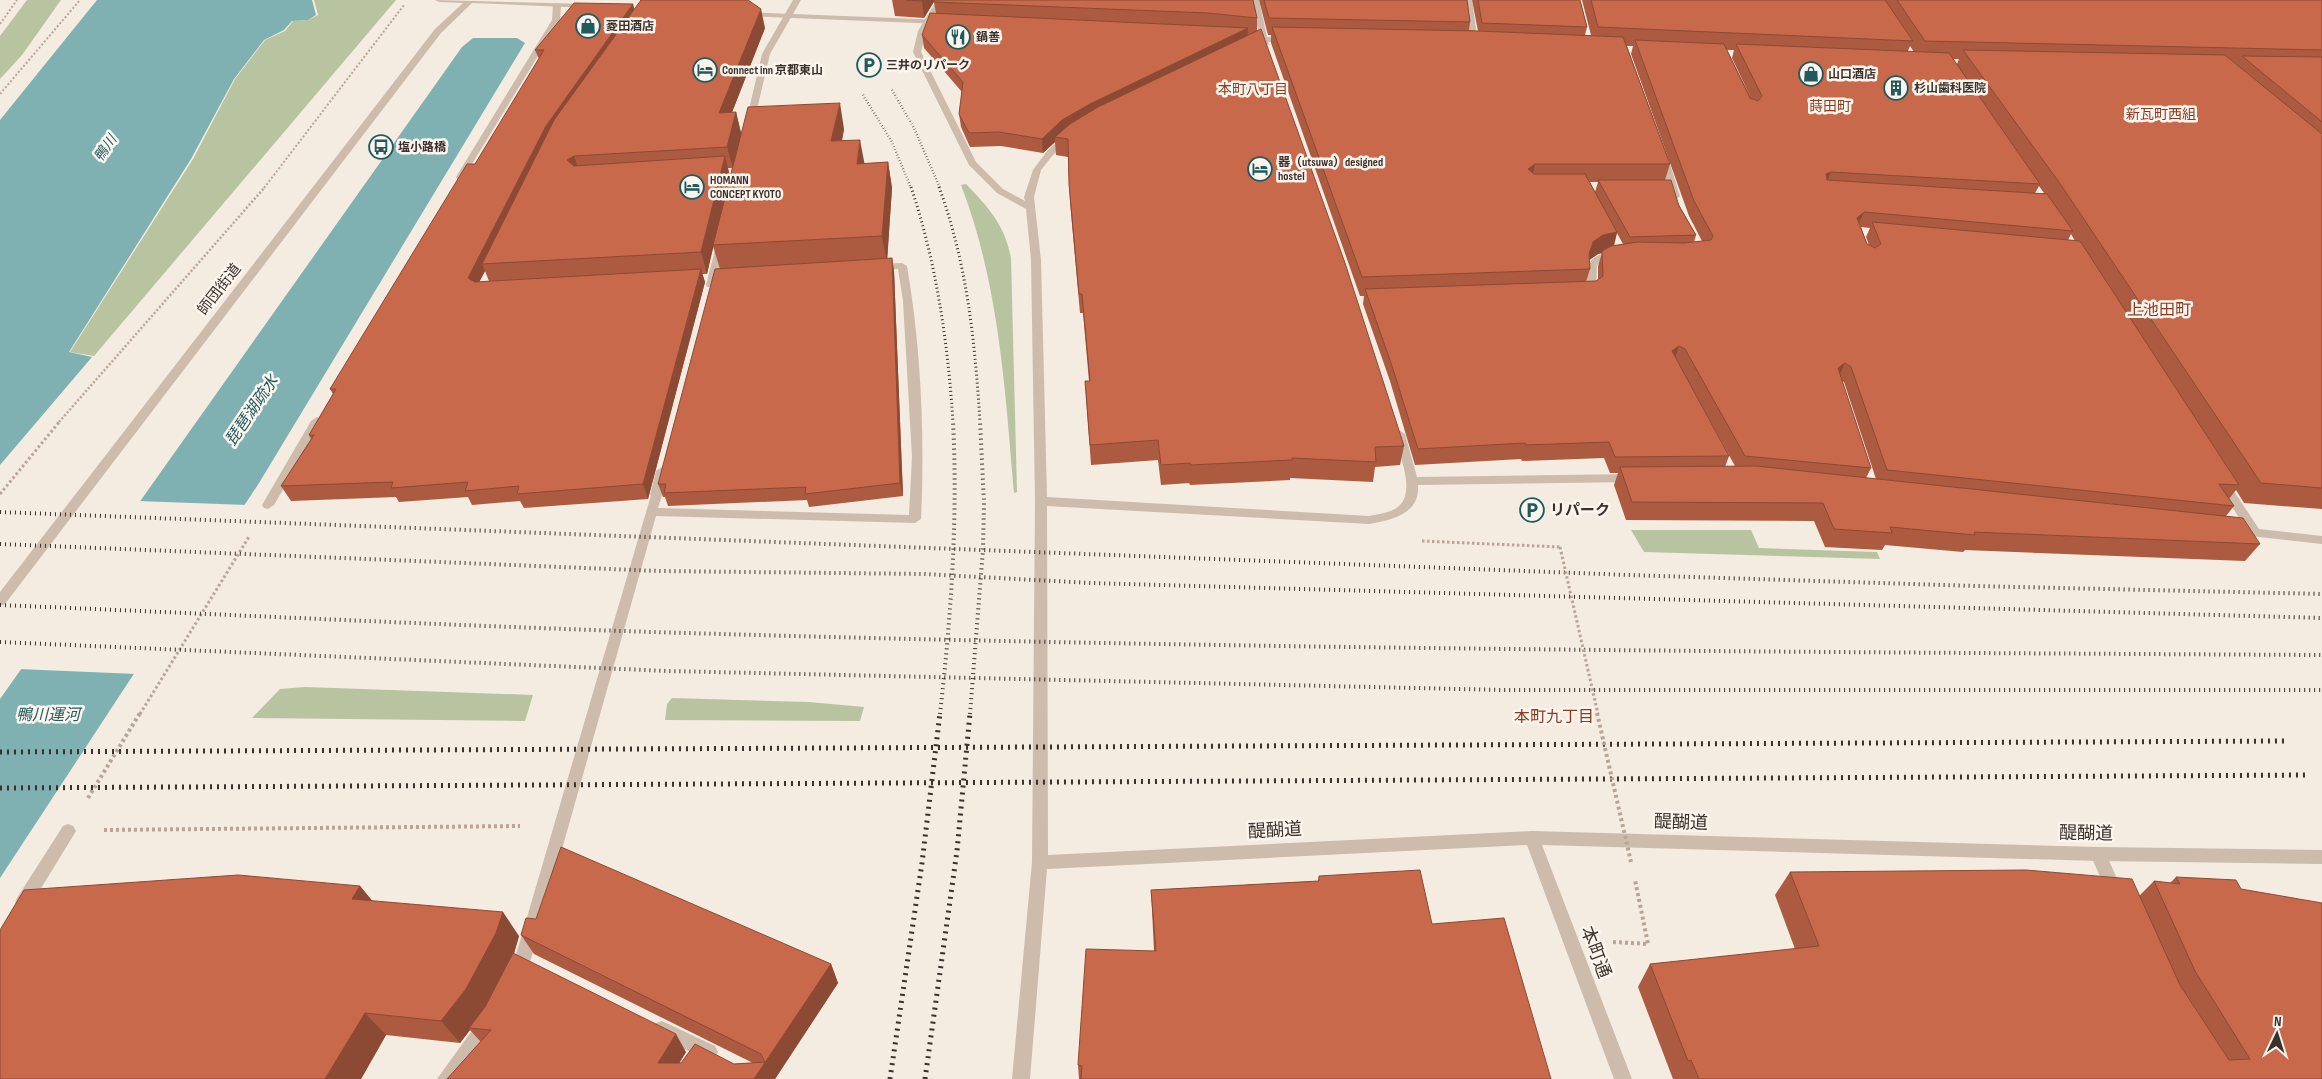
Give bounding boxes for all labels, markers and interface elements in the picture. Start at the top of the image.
shop icon: 菱田酒店 [575,13,601,39]
place label: 菱田酒店 [606,19,654,34]
restaurant icon: 鍋善 [945,24,971,50]
place label: 鍋善 [976,30,1000,45]
parking icon: 三井のリパーク [856,52,882,78]
hotel icon: Connect inn 京都東山 [692,57,718,83]
place label: 三井のリパーク [886,58,970,73]
shop icon: 山口酒店 [1798,61,1824,87]
place label: Connect inn 京都東山 [722,63,823,78]
place label: 山口酒店 [1828,67,1876,82]
building icon: 杉山歯科医院 [1883,75,1909,101]
district label: 本町八丁目 [1218,81,1288,98]
place label: 杉山歯科医院 [1914,81,1986,96]
district label: 蒔田町 [1809,98,1851,115]
district label: 新瓦町西組 [2126,106,2196,123]
water label: 鴨川 [90,130,122,165]
bus stop icon: 塩小路橋 [368,134,394,160]
place label: 塩小路橋 [398,140,447,155]
place label: 器（utsuwa）designed hostel [1278,155,1383,184]
hotel icon: 器（utsuwa）designed hostel [1247,156,1273,182]
place label: HOMANN CONCEPT KYOTO [710,173,781,202]
hotel icon: HOMANN CONCEPT KYOTO [679,174,705,200]
street label: 師団街道 [193,260,245,319]
district label: 上池田町 [2127,301,2191,320]
water label: 琵琶湖疏水 [222,371,284,449]
parking icon: リパーク [1519,497,1545,523]
place label: リパーク [1550,501,1610,520]
water label: 鴨川運河 [16,706,83,725]
district label: 本町九丁目 [1514,708,1594,727]
street label: 醍醐道 [1654,811,1708,834]
street label: 醍醐道 [1248,819,1303,842]
street label: 醍醐道 [2059,823,2113,844]
street label: 本町通 [1576,923,1615,981]
north arrow [2252,1009,2302,1059]
text: N [2274,1013,2282,1030]

